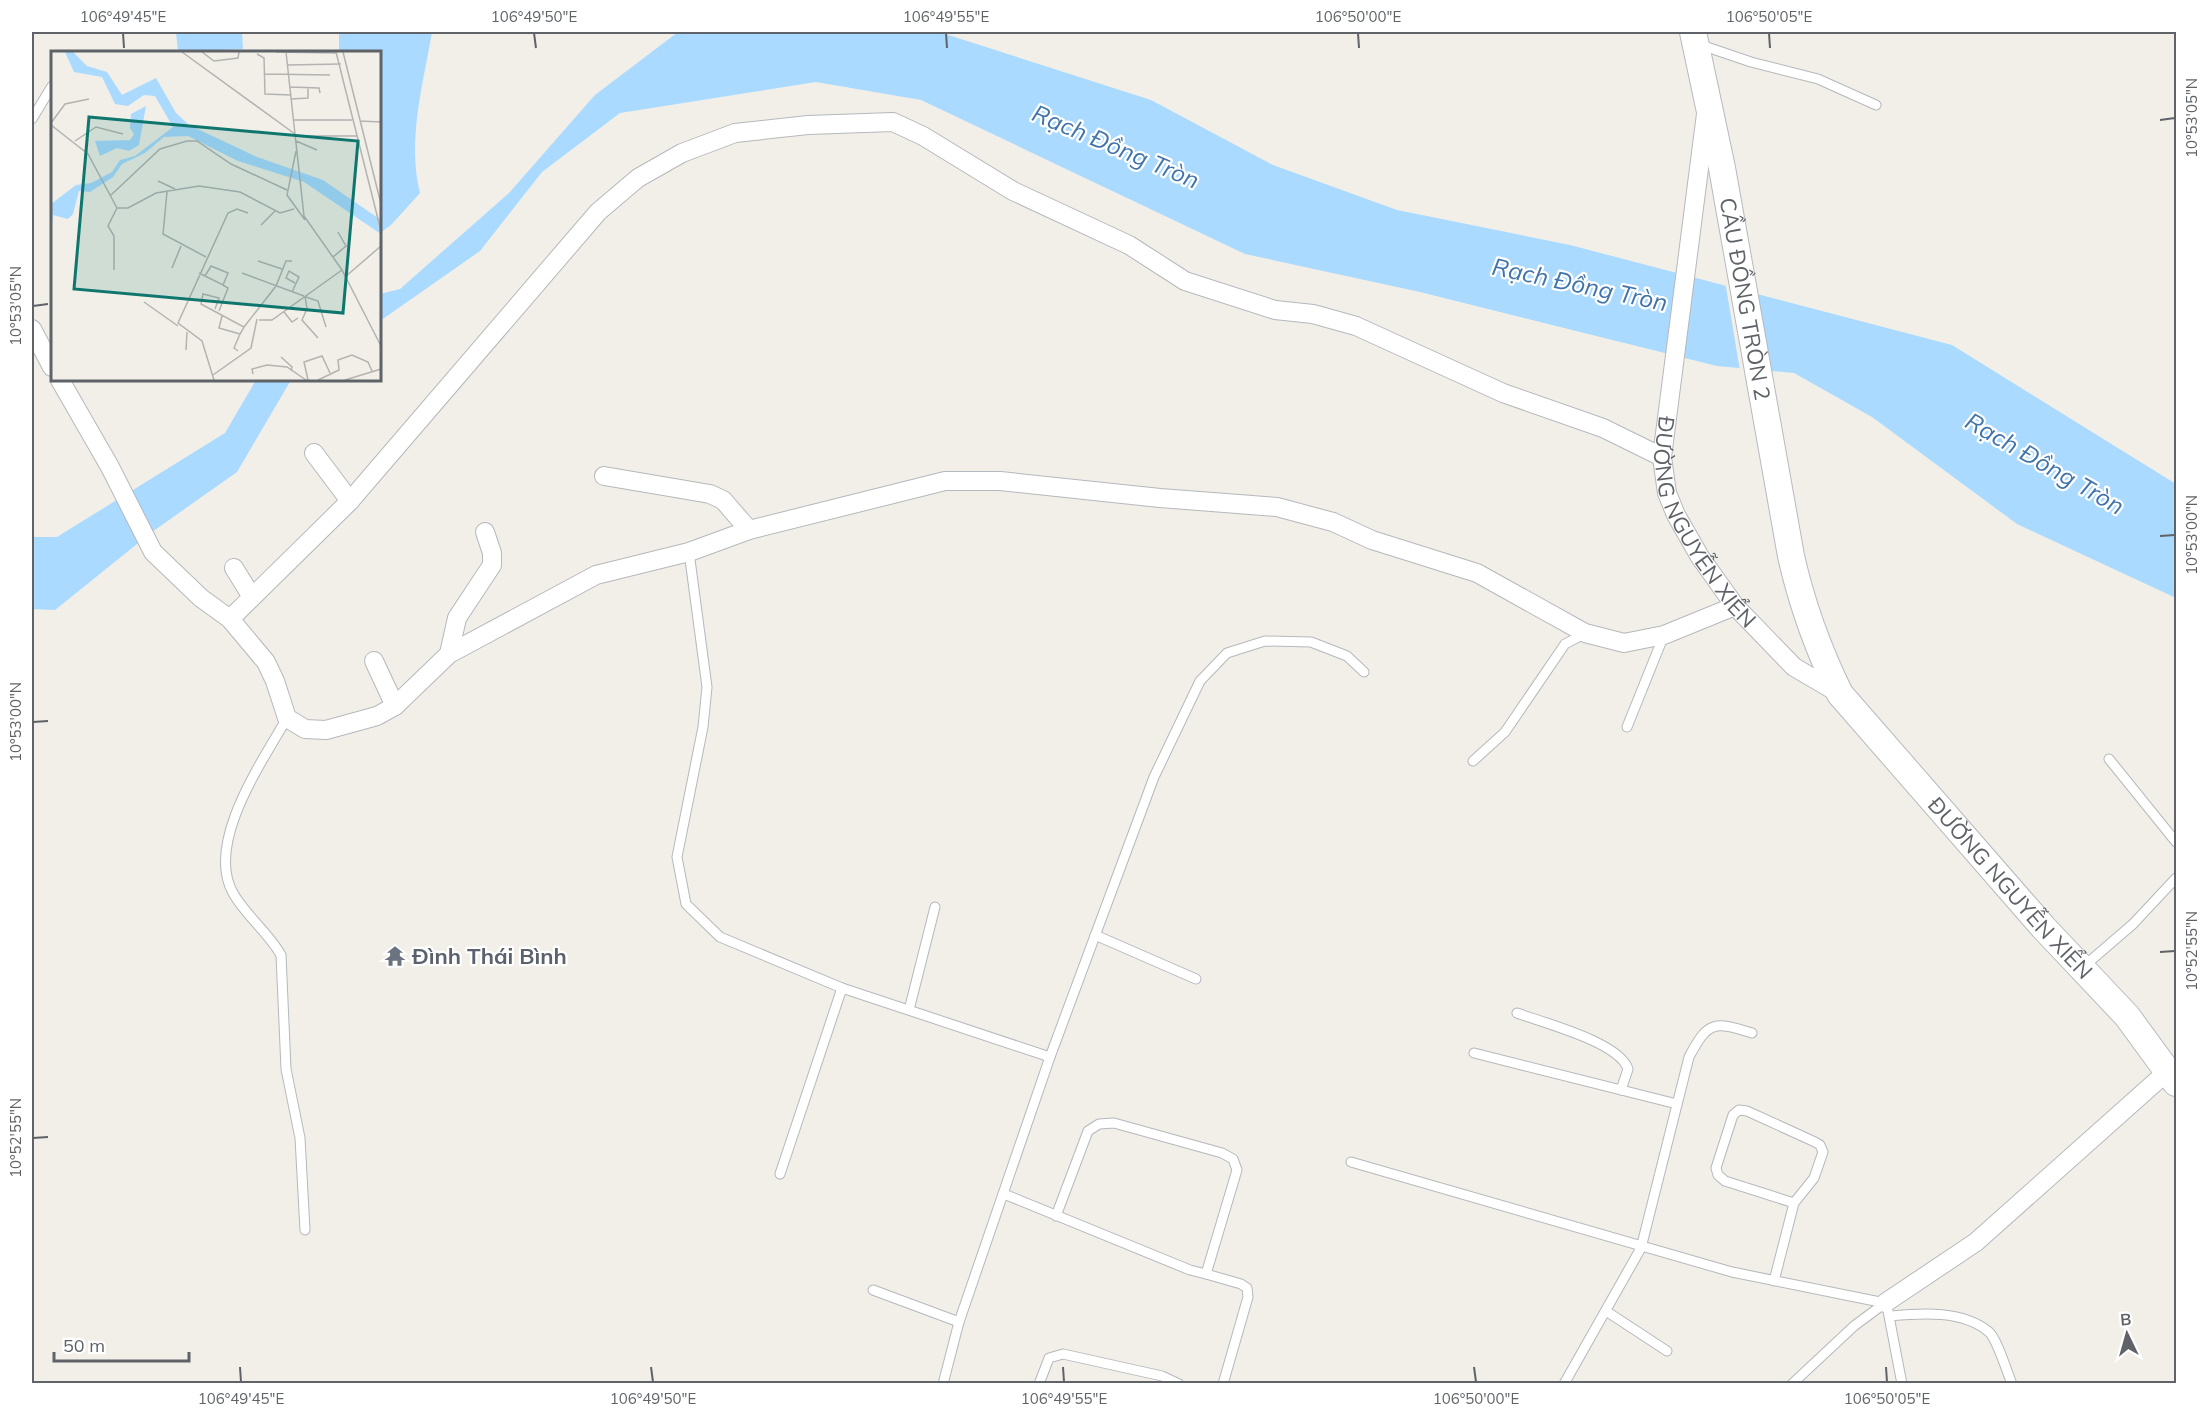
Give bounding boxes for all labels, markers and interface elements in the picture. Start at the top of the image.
text: 106°49'45"E [80,7,166,26]
text: 106°49'50"E [491,7,577,26]
text: 106°49'55"E [903,7,989,26]
text: 106°50'00"E [1315,7,1401,26]
text: 106°50'05"E [1726,7,1812,26]
inset map [51,51,381,381]
text: 10°53'05"N [2182,78,2201,158]
water label: Rạch Đồng Tròn [1028,97,1204,195]
street label: CẦU ĐỒNG TRÒN 2 [1714,195,1777,402]
water label: Rạch Đồng Tròn [1490,251,1670,317]
text: 10°53'05"N [6,266,25,346]
water label: Rạch Đồng Tròn [1960,405,2130,521]
street label: ĐƯỜNG NGUYỄN XIỂN [1647,414,1762,634]
text: 10°53'00"N [2182,495,2201,575]
text: 10°53'00"N [6,682,25,762]
street label: ĐƯỜNG NGUYỄN XIỂN [1922,791,2099,985]
text: 10°52'55"N [2182,911,2201,991]
place label: Đình Thái Bình [411,942,567,970]
temple icon: Đình Thái Bình [383,944,407,968]
text: 10°52'55"N [6,1098,25,1178]
north arrow [2097,1304,2157,1364]
text: B [2119,1309,2132,1330]
scale bar [54,1325,189,1363]
text: 50 m [63,1334,105,1357]
text: 106°49'45"E [198,1389,284,1408]
text: 106°49'50"E [610,1389,696,1408]
text: 106°49'55"E [1021,1389,1107,1408]
text: 106°50'00"E [1433,1389,1519,1408]
text: 106°50'05"E [1844,1389,1930,1408]

